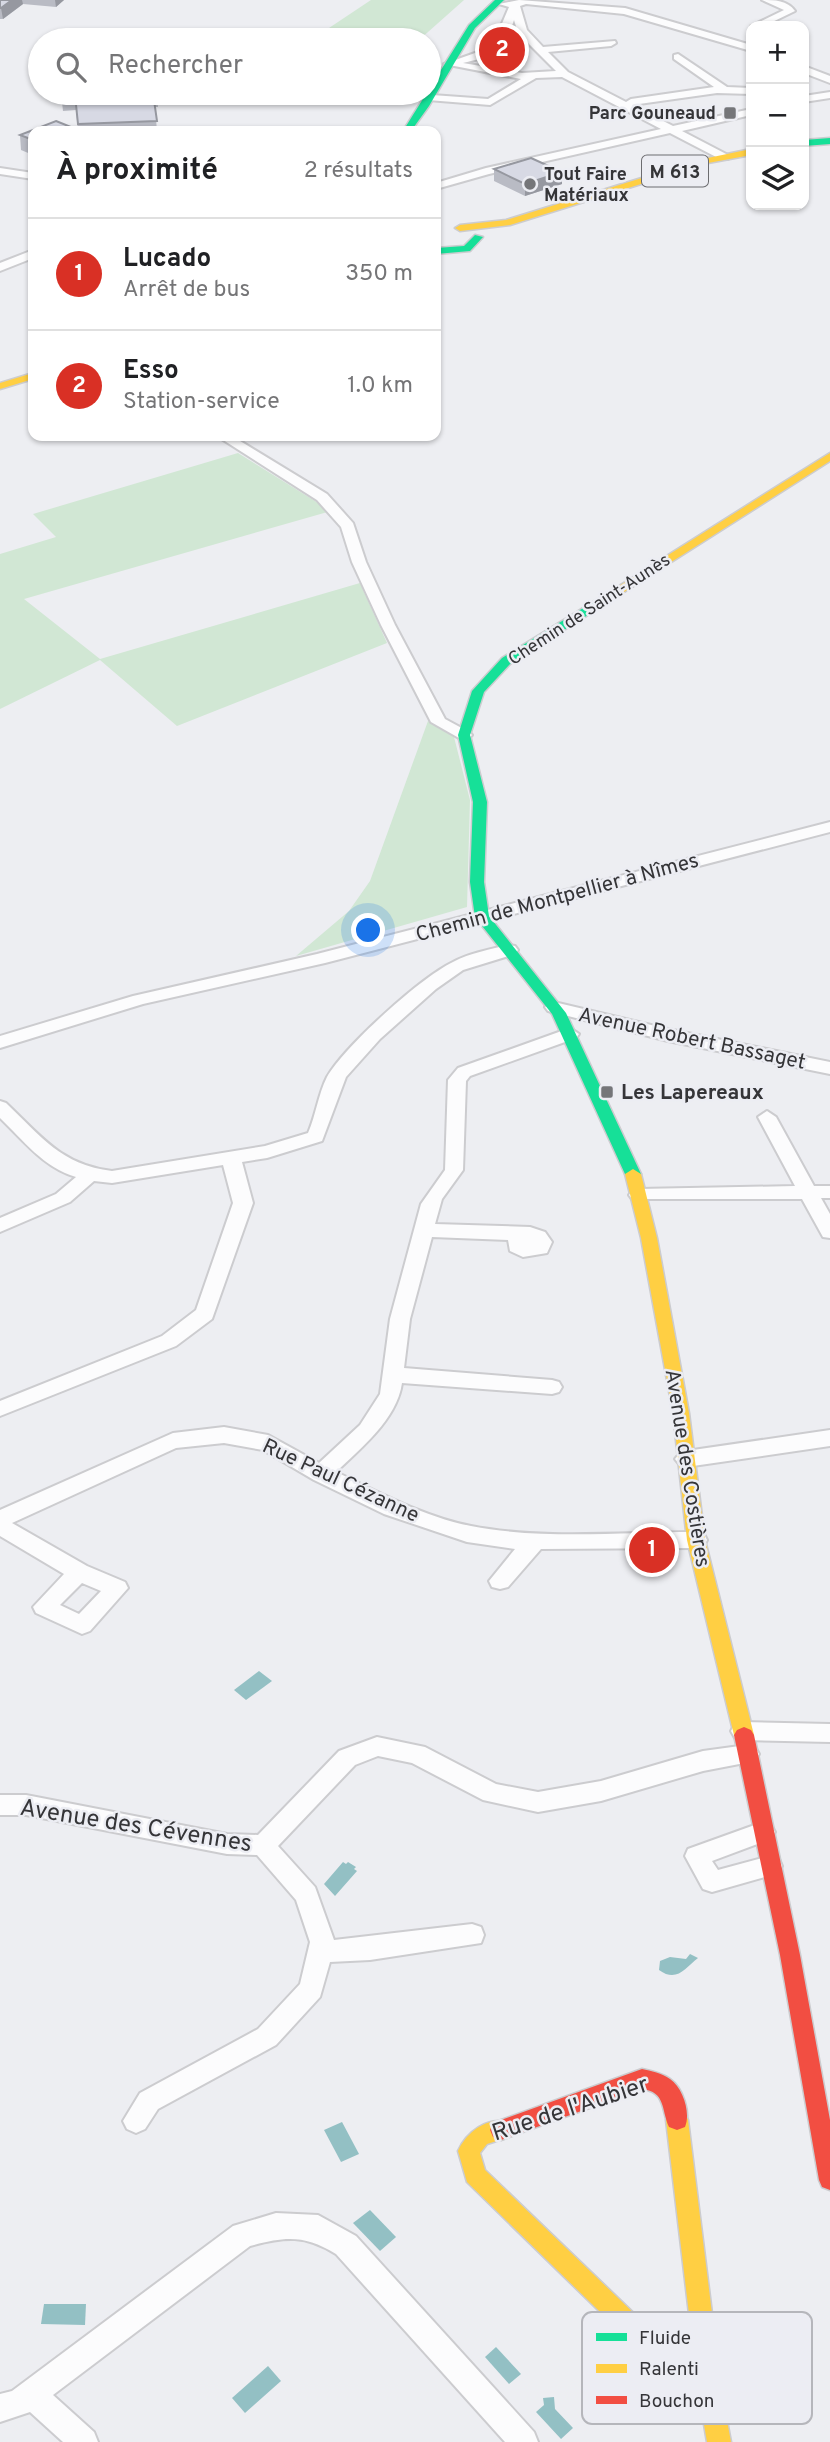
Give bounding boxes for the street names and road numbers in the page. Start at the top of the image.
road number: M 613 [642,155,708,186]
street label: Chemin de Saint-Aunès [504,549,675,671]
street label: Chemin de Montpellier à Nîmes [413,848,702,949]
street label: Avenue Robert Bassaget [575,1002,808,1077]
street label: Avenue des Costières [658,1367,716,1569]
street label: Rue Paul Cézanne [258,1433,423,1530]
street label: Avenue des Cévennes [18,1794,254,1860]
street label: Rue de l'Aubier [489,2070,653,2149]

